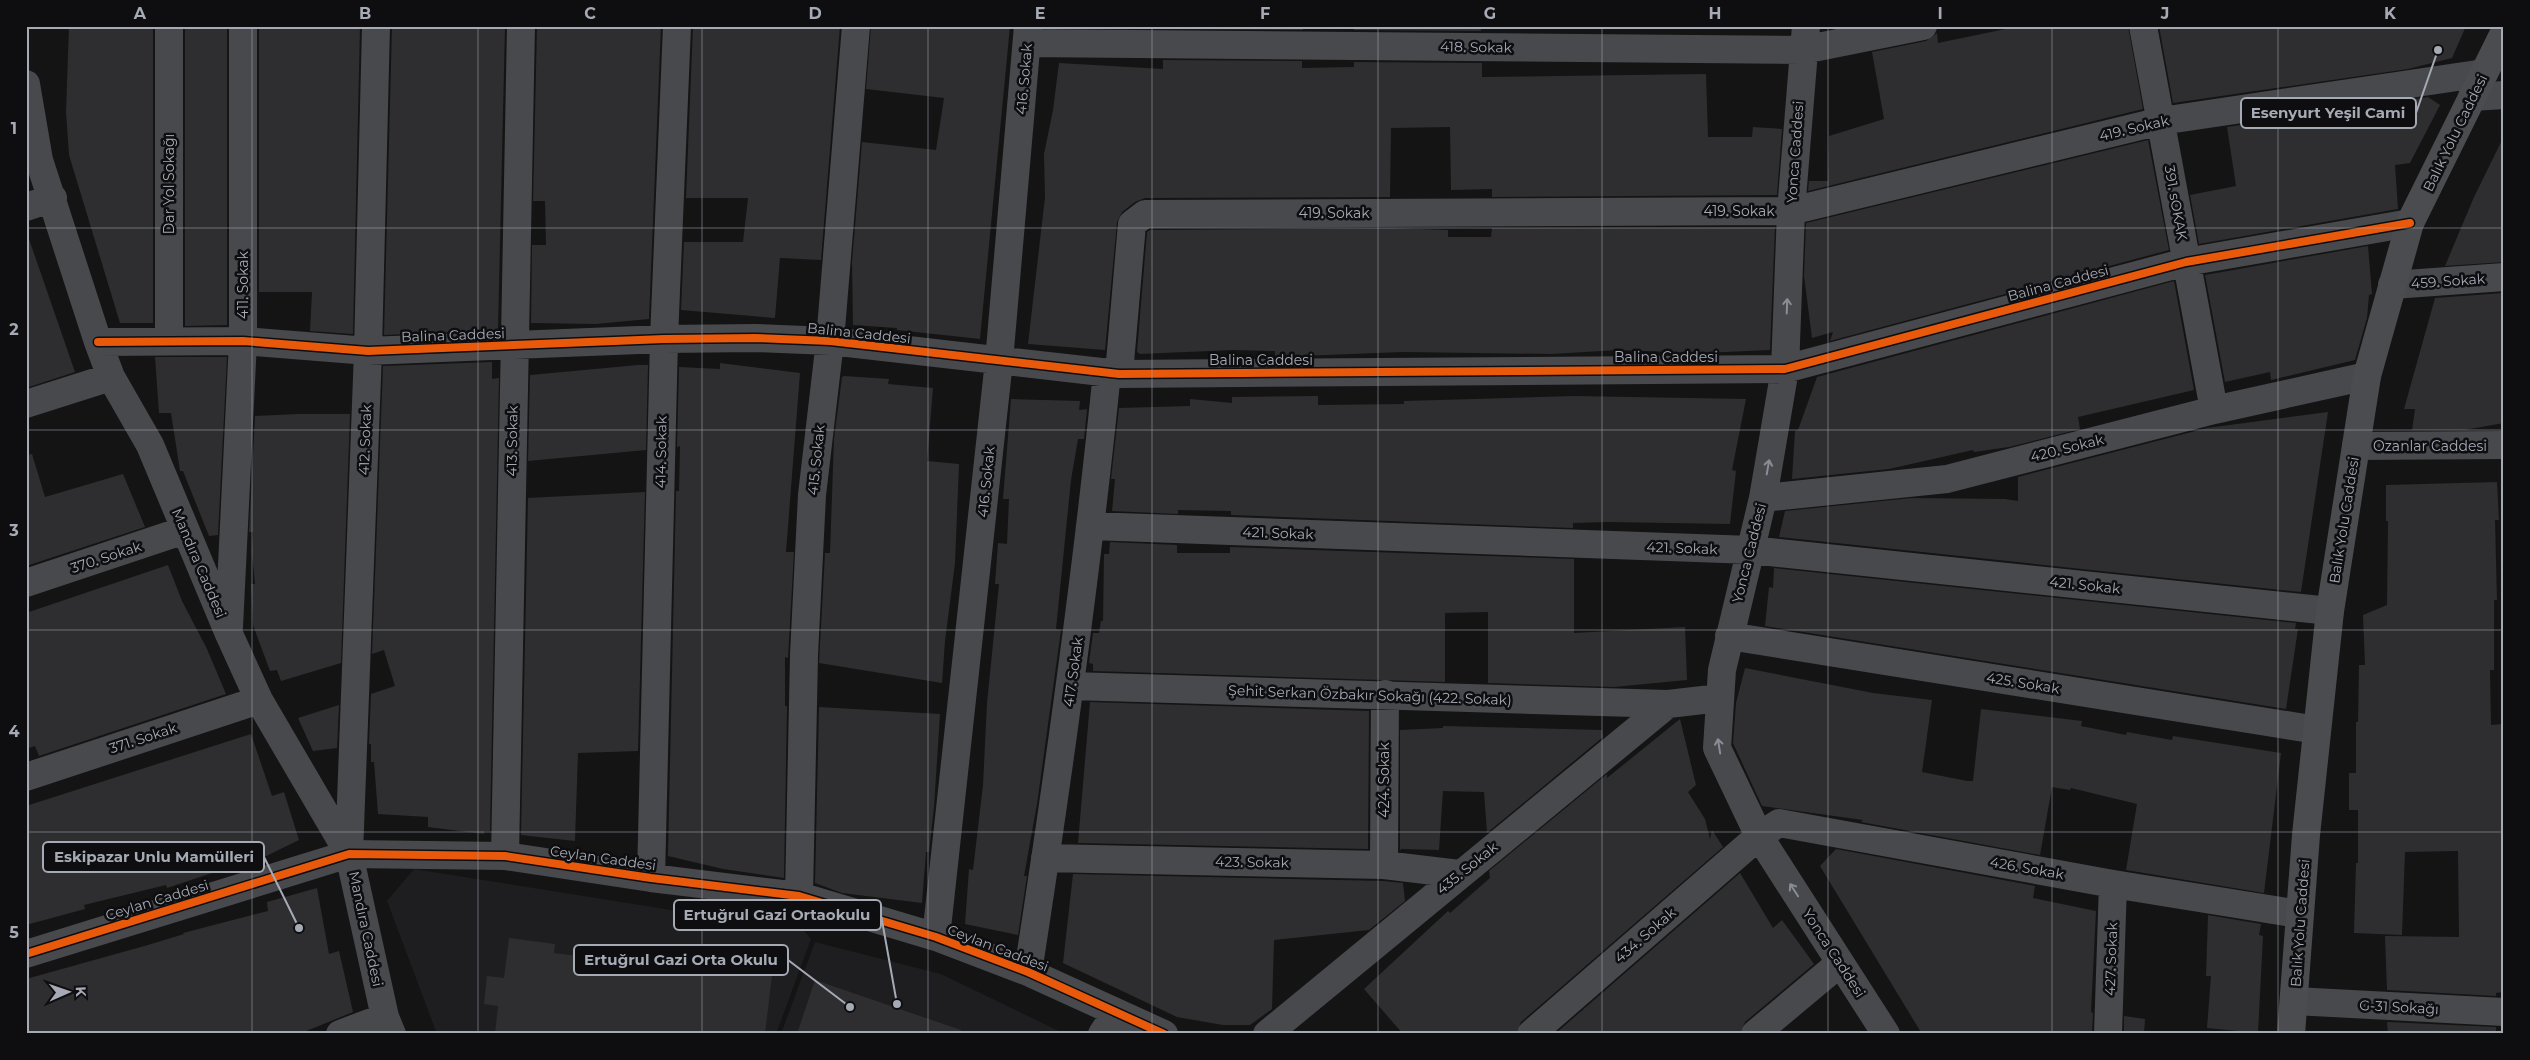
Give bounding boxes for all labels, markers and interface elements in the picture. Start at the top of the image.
text: A [133,4,147,23]
text: B [359,4,371,23]
text: C [584,4,596,23]
text: D [808,4,822,23]
text: E [1035,4,1045,23]
text: F [1260,4,1270,23]
text: G [1484,4,1496,23]
text: H [1709,4,1721,23]
text: I [1937,4,1943,23]
text: J [2160,4,2169,23]
text: K [2384,4,2397,23]
street label: 418. Sokak [1440,37,1513,57]
street label: 416. Sokak [1012,42,1036,115]
street label: Balık Yolu Caddesi [2419,71,2491,195]
callout: Esenyurt Yeşil Cami [2241,98,2416,128]
street label: Yonca Caddesi [1782,100,1808,204]
text: Esenyurt Yeşil Cami [2251,103,2405,122]
street label: 419. Sokak [2097,111,2171,145]
text: 1 [11,119,17,138]
street label: Dar Yol Sokağı [160,134,178,234]
street label: 391. sOKAK [2161,164,2191,242]
street label: 419. Sokak [1703,202,1775,220]
street label: 419. Sokak [1298,204,1370,222]
street label: 411. Sokak [234,250,252,319]
street label: Balina Caddesi [2006,261,2110,305]
street label: 459. Sokak [2410,269,2486,293]
one-way arrow [1783,298,1792,314]
street label: Balina Caddesi [806,319,912,347]
text: 2 [9,320,19,339]
street label: Balina Caddesi [401,324,505,346]
street label: Balina Caddesi [1614,348,1718,366]
street label: Balina Caddesi [1209,351,1313,369]
street label: 412. Sokak [355,404,375,476]
street label: 413. Sokak [502,405,522,477]
street label: 414. Sokak [651,415,671,488]
street label: 415. Sokak [803,423,829,496]
street label: 420. Sokak [2028,430,2106,466]
street label: Ozanlar Caddesi [2373,437,2487,455]
street label: 416. Sokak [973,445,999,519]
street label: Balık Yolu Caddesi [2325,455,2363,585]
one-way arrow [1764,459,1774,475]
street label: Yonca Caddesi [1728,501,1770,605]
street label: Mandıra Caddesi [168,505,230,621]
text: 3 [8,521,19,540]
street label: 421. Sokak [1242,523,1314,543]
street label: 370. Sokak [68,537,144,577]
street label: 421. Sokak [1646,538,1718,558]
street label: 421. Sokak [2049,572,2122,598]
street label: 417. Sokak [1059,635,1087,708]
street label: 425. Sokak [1985,668,2062,698]
street label: Şehit Serkan Özbakır Sokağı (422. Sokak) [1228,681,1512,709]
street label: 371. Sokak [107,718,180,757]
text: 4 [8,722,20,741]
one-way arrow [1714,739,1724,755]
street label: 424. Sokak [1375,742,1393,818]
street label: 435. Sokak [1433,837,1502,898]
callout: Eskipazar Unlu Mamülleri [43,842,264,872]
street label: Ceylan Caddesi [549,842,657,874]
text: Eskipazar Unlu Mamülleri [54,847,254,866]
street label: 423. Sokak [1215,852,1290,872]
street label: 426. Sokak [1989,853,2066,883]
street label: Balık Yolu Caddesi [2287,858,2313,988]
street label: Mandıra Caddesi [345,870,387,988]
street label: Ceylan Caddesi [103,876,211,924]
one-way arrow [1788,883,1798,897]
callout: Ertuğrul Gazi Ortaokulu [674,900,881,930]
street label: 434. Sokak [1611,903,1680,967]
text: Ertuğrul Gazi Ortaokulu [684,905,870,924]
street label: Yonca Caddesi [1799,905,1869,1001]
street label: Ceylan Caddesi [945,920,1051,976]
street label: 427. Sokak [2101,921,2121,996]
text: 5 [9,923,19,942]
callout: Ertuğrul Gazi Orta Okulu [574,945,788,975]
text: Ertuğrul Gazi Orta Okulu [584,950,778,969]
north arrow [42,968,92,1018]
text: K [72,986,90,998]
street label: G-31 Sokağı [2359,996,2439,1018]

